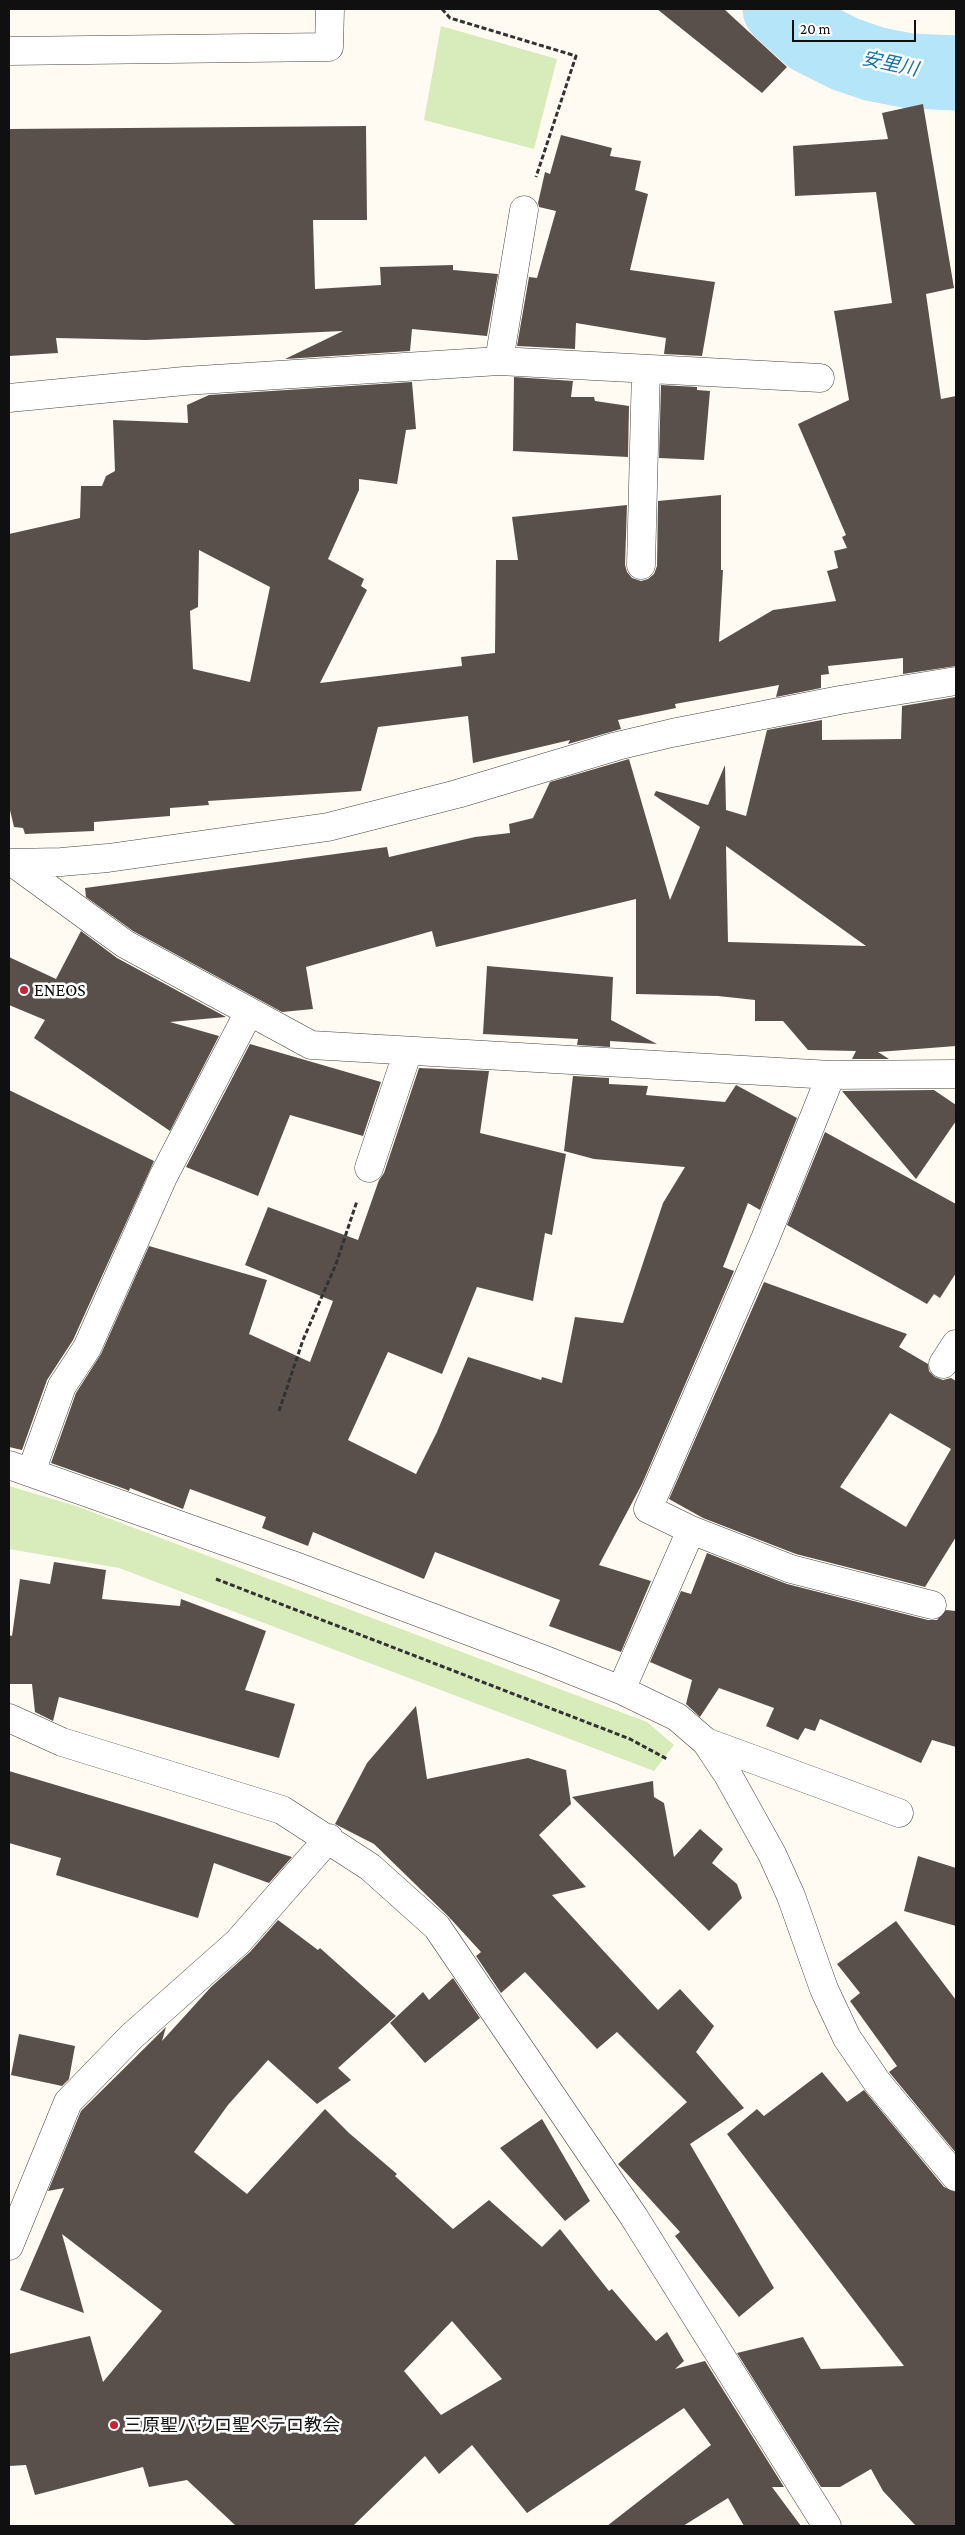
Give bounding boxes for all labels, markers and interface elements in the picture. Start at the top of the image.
scale bar [795,10,919,42]
text: 20 m [800,21,831,37]
water label: 安里川 [860,47,920,81]
place label: ENEOS [34,979,86,1001]
marker: ENEOS [18,984,30,996]
place label: 三原聖パウロ聖ペテロ教会 [124,2414,340,2436]
marker: 三原聖パウロ聖ペテロ教会 [108,2419,120,2431]

